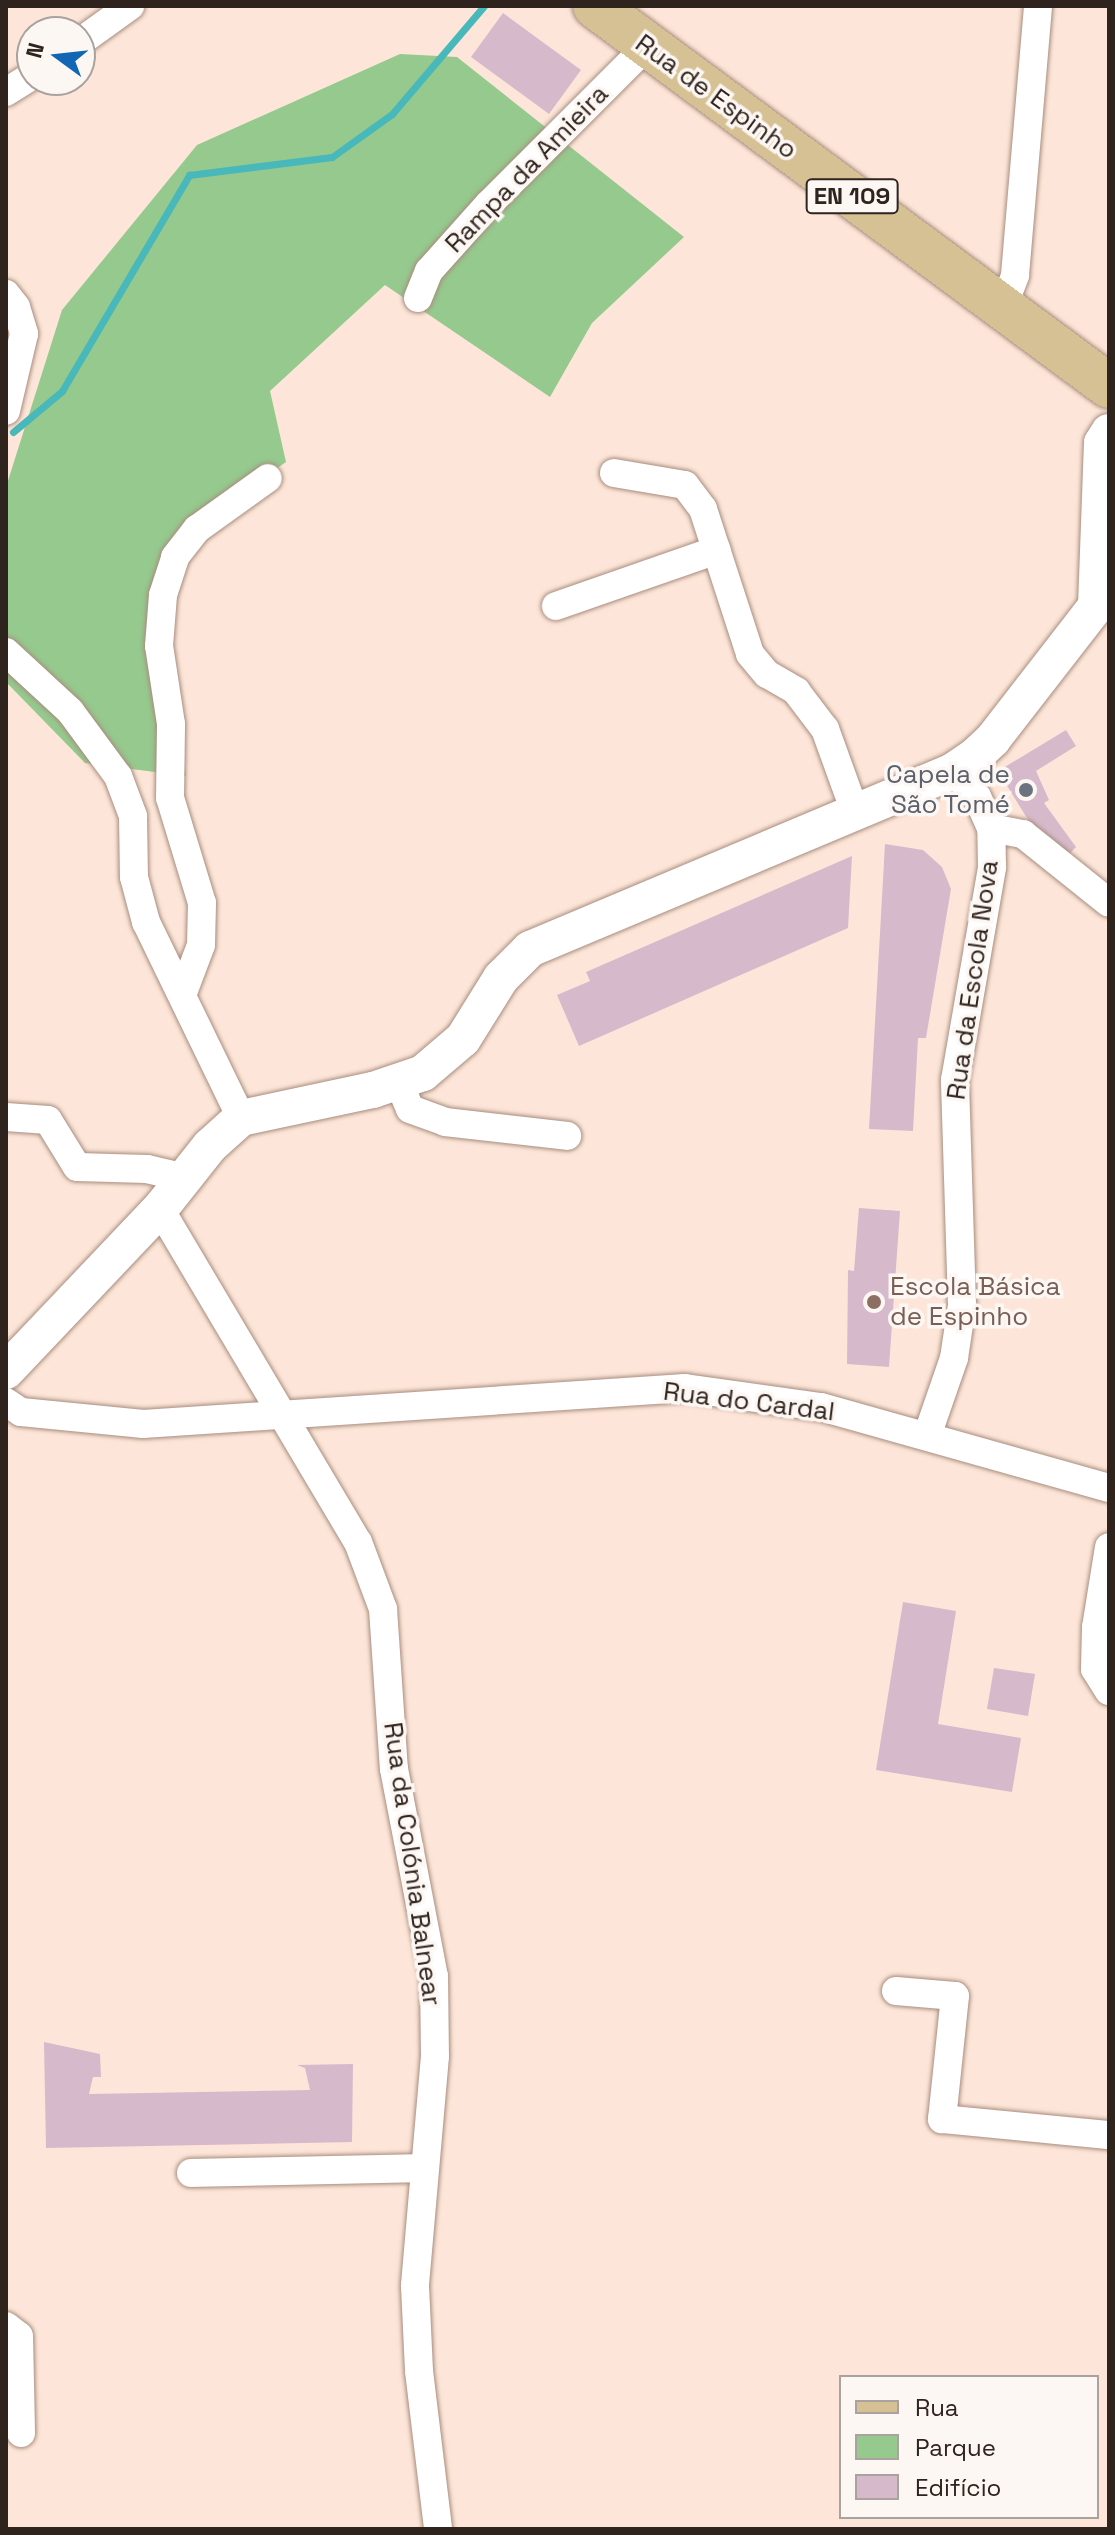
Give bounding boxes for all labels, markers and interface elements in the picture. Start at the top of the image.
north arrow [16,16,96,96]
street label: Rua de Espinho [629,28,803,166]
text: N [19,40,50,61]
street label: Rampa da Amieira [439,78,615,260]
road number: EN 109 [804,176,900,216]
place label: Capela de São Tomé [886,759,1010,820]
marker: Capela de São Tomé [1017,781,1035,799]
street label: Rua da Escola Nova [941,858,1005,1102]
place label: Escola Básica de Espinho [890,1271,1061,1332]
marker: Escola Básica de Espinho [865,1293,883,1311]
street label: Rua do Cardal [661,1376,837,1428]
street label: Rua da Colónia Balnear [377,1720,447,2008]
legend [839,2375,1099,2519]
text: Rua [915,2392,959,2423]
text: Parque [915,2432,996,2463]
text: Edifício [915,2472,1001,2503]

